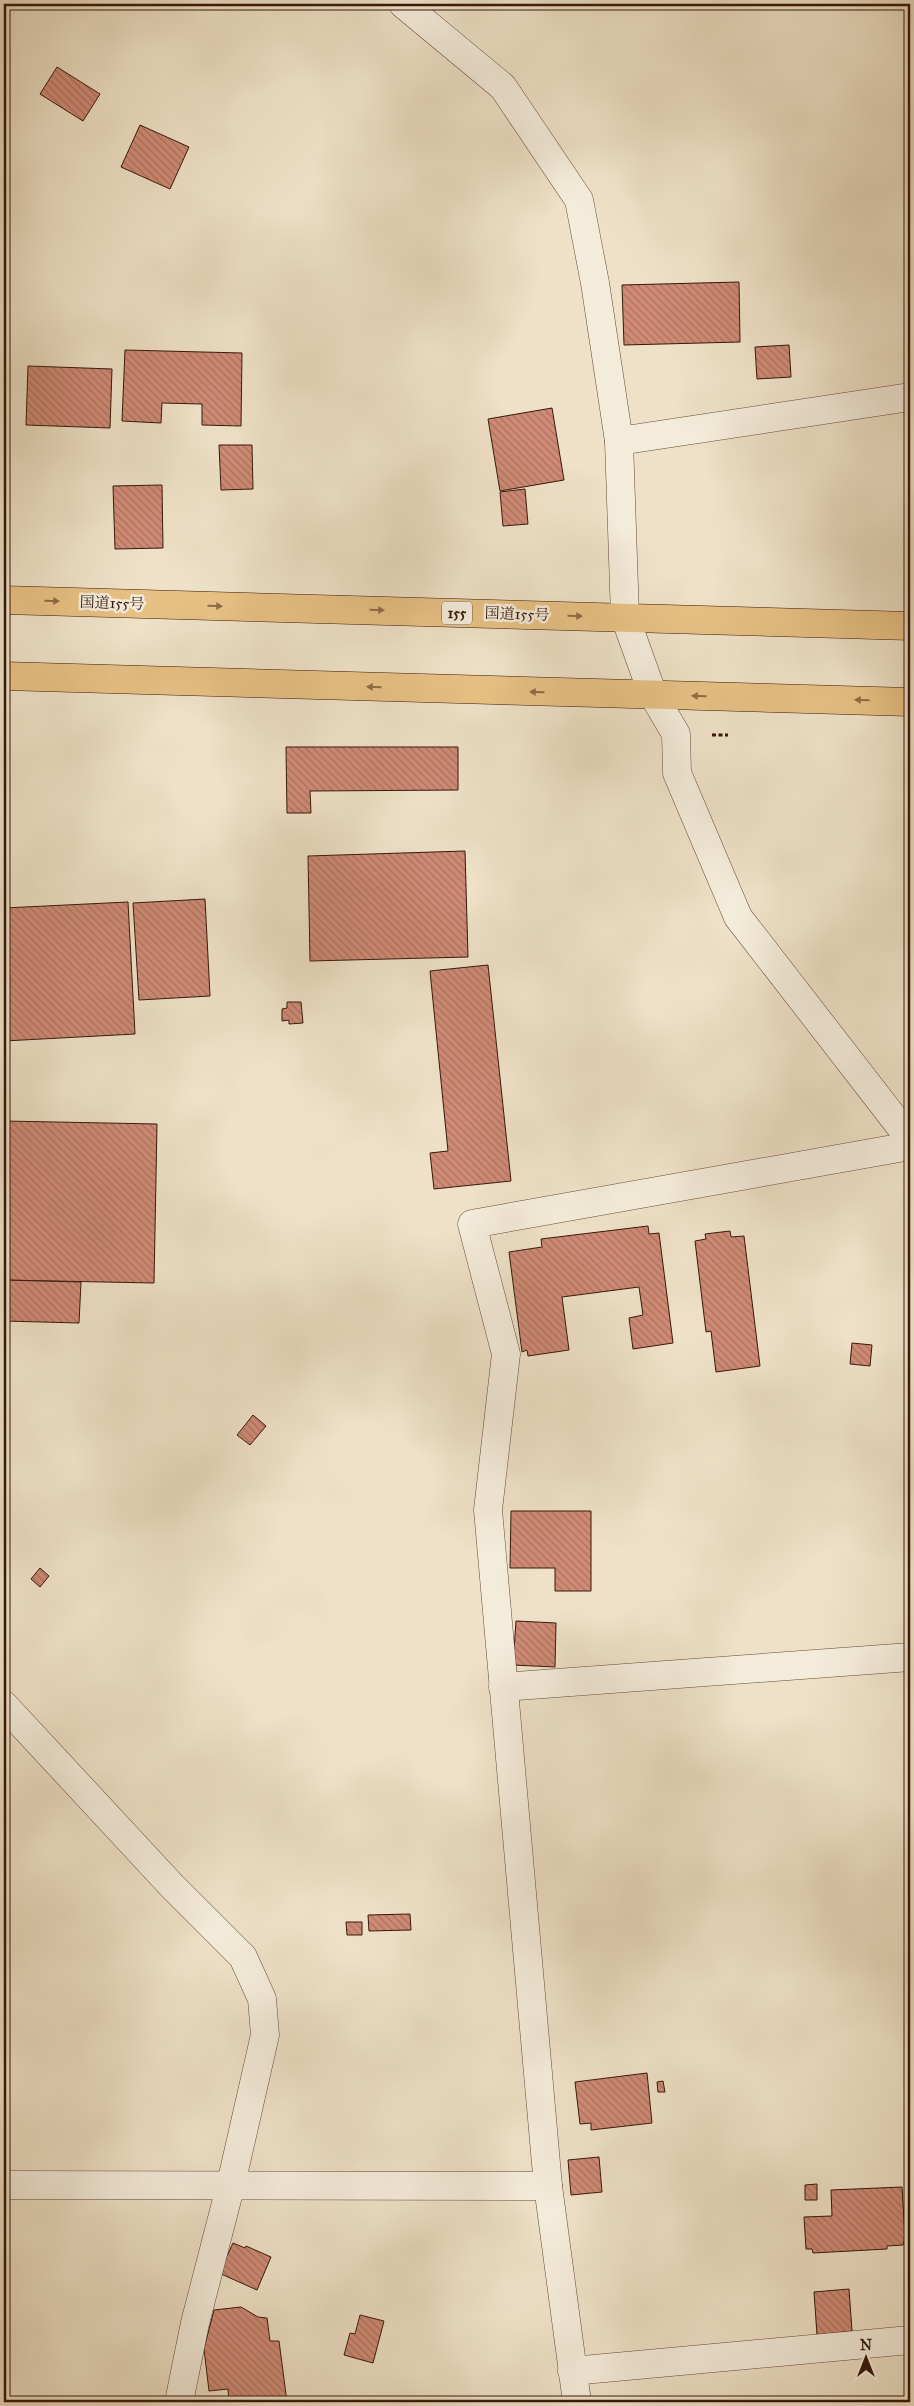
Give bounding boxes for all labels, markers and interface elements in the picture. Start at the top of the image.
street label: 国道155号 [79,593,145,613]
one-way arrow [45,598,61,606]
one-way arrow [207,602,223,610]
road number: 155 [442,602,472,624]
street label: 国道155号 [484,604,550,624]
one-way arrow [370,607,386,615]
one-way arrow [567,612,583,620]
one-way arrow [366,683,382,691]
one-way arrow [528,687,544,695]
one-way arrow [691,692,707,700]
one-way arrow [853,696,869,704]
north arrow [842,2334,892,2384]
text: N [860,2337,872,2354]

